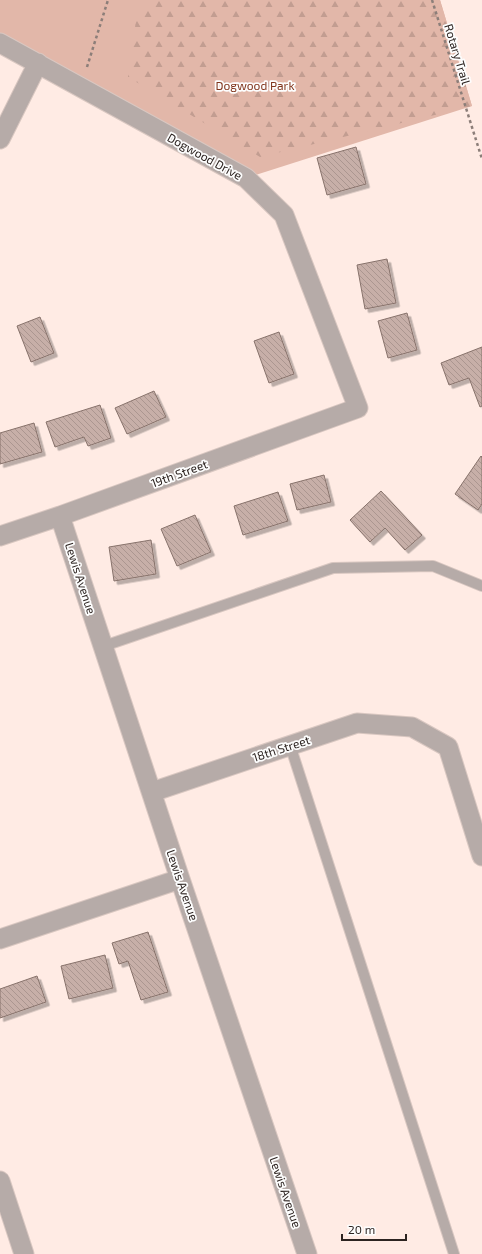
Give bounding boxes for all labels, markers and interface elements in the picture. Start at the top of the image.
street label: Rotary Trail [442,22,474,86]
park label: Dogwood Park [215,78,295,92]
street label: Dogwood Drive [165,130,245,182]
street label: 19th Street [149,456,210,490]
street label: Lewis Avenue [63,541,99,615]
street label: 18th Street [250,732,312,764]
street label: Lewis Avenue [164,848,202,922]
street label: Lewis Avenue [267,1155,305,1229]
scale bar [342,1216,406,1242]
text: 20 m [348,1222,375,1236]

